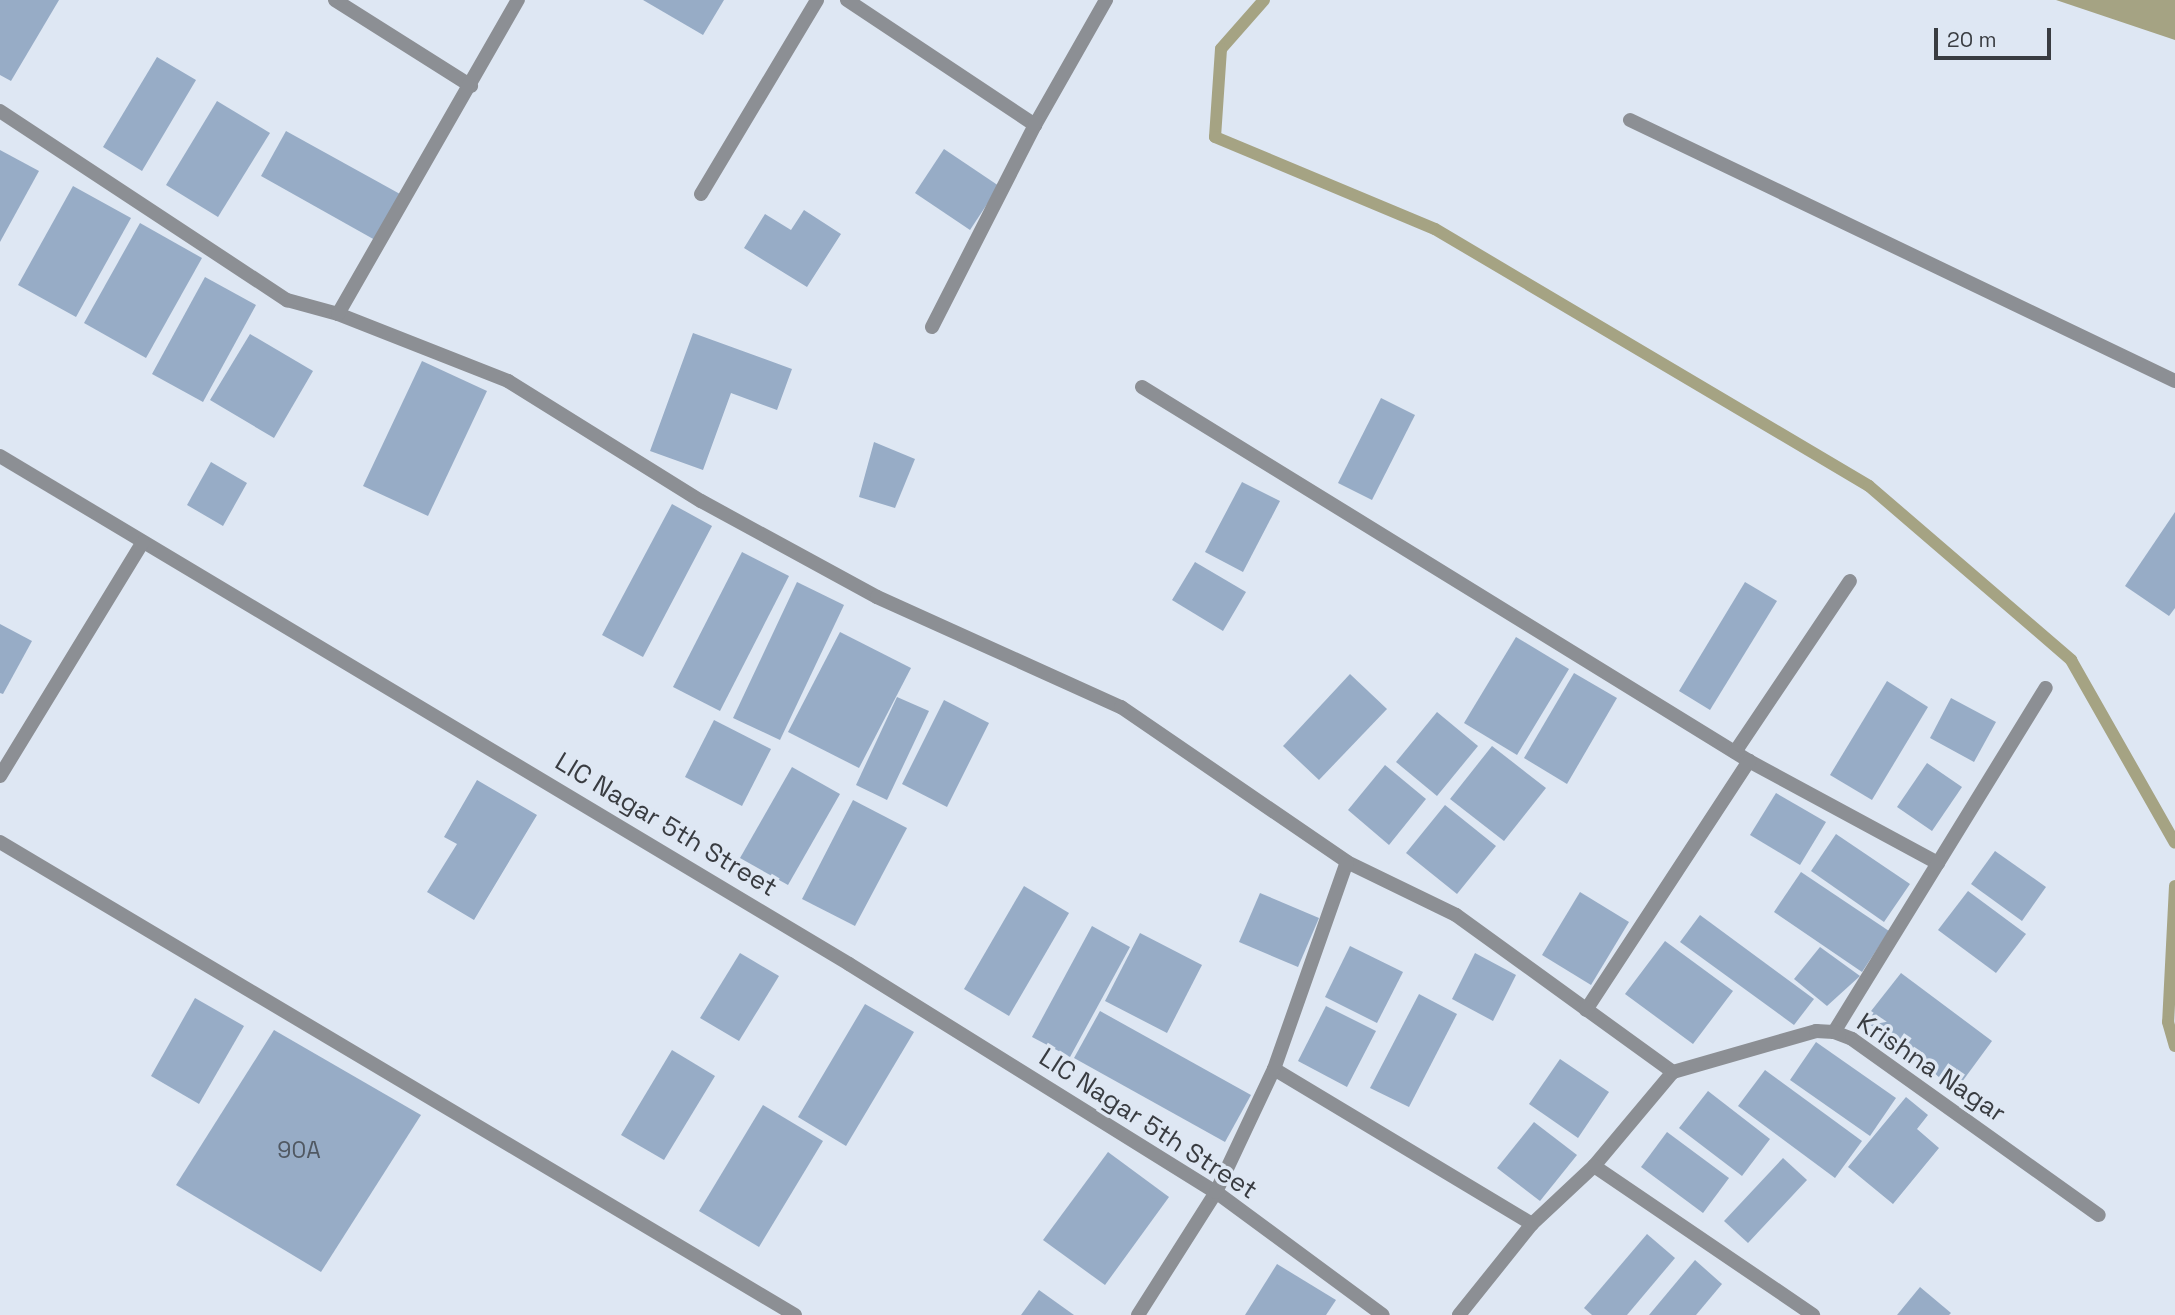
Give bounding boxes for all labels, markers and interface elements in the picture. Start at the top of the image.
scale bar [1937,14,2054,58]
text: 20 m [1947,26,1997,53]
street label: LIC Nagar 5th Street [549,746,783,904]
street label: Krishna Nagar [1851,1007,2011,1129]
street label: LIC Nagar 5th Street [1033,1042,1263,1206]
house number: 90A [277,1136,321,1164]

